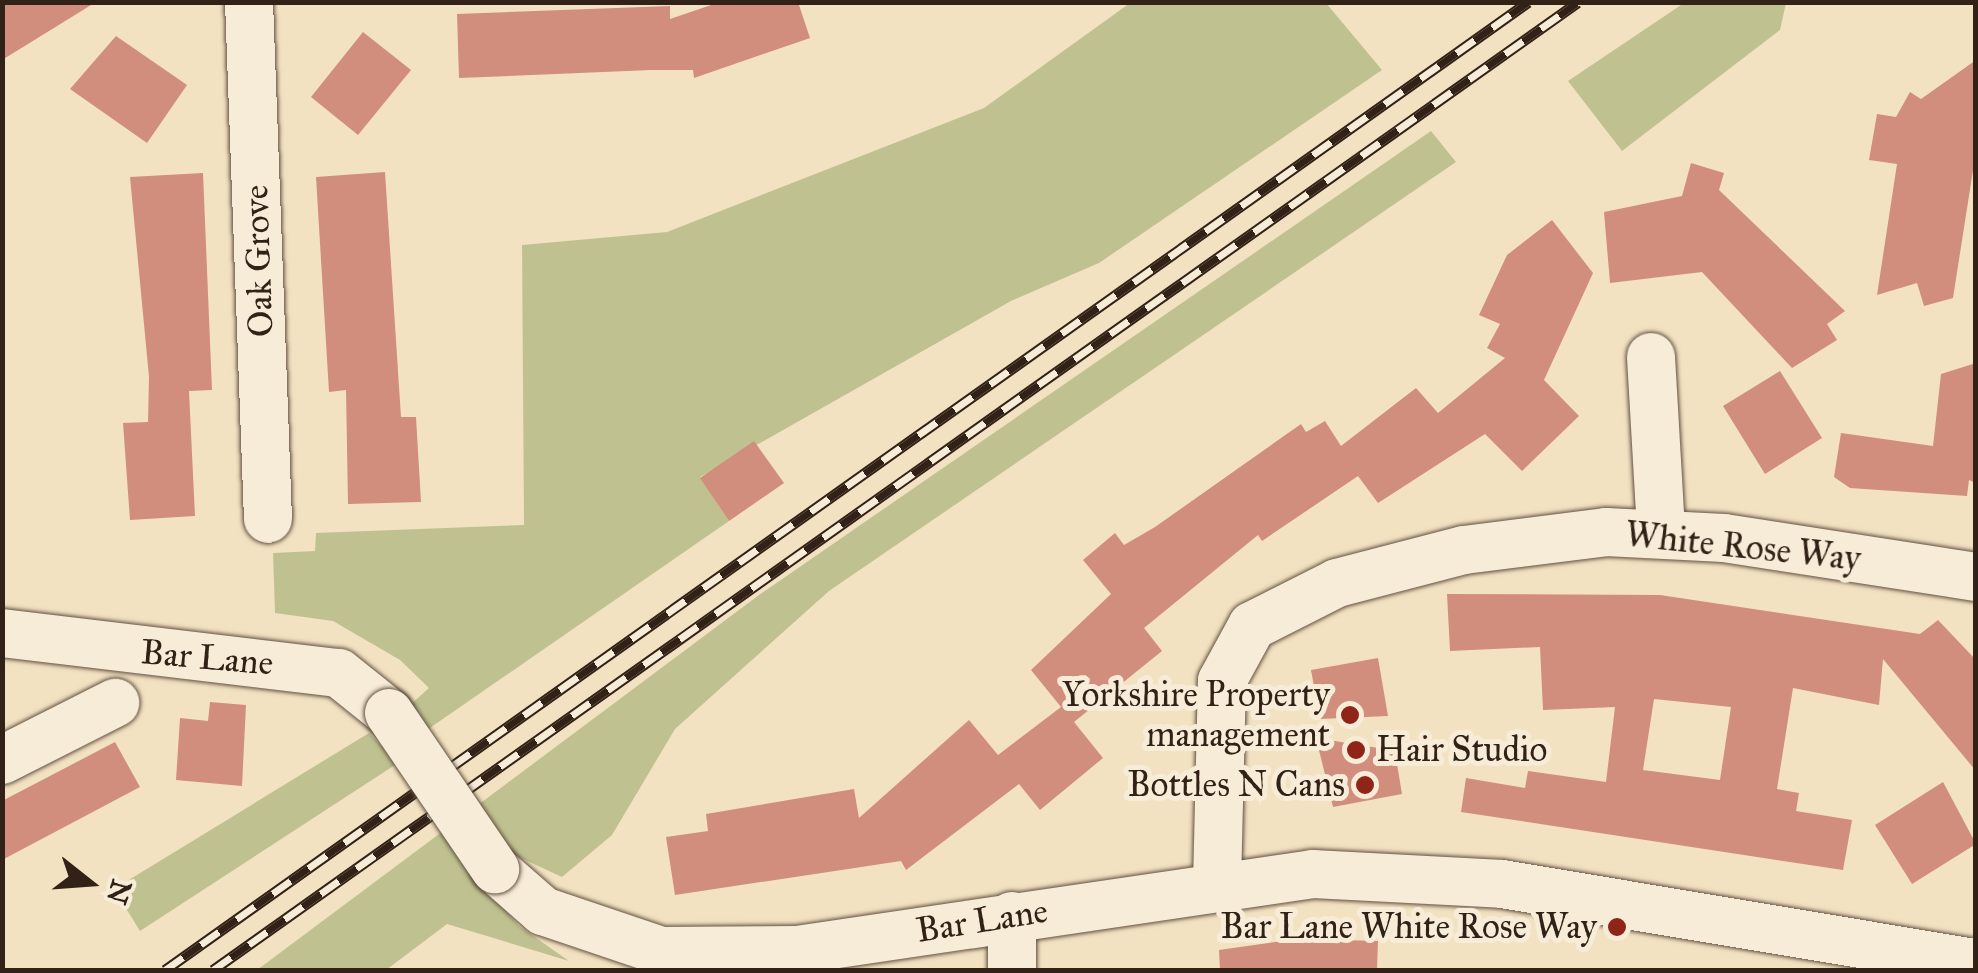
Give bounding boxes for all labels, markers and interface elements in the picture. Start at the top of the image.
street label: Oak Grove [235,184,283,338]
street label: White Rose Way [1623,514,1863,580]
street label: Bar Lane [139,631,275,685]
place label: Yorkshire Property management [1062,674,1330,756]
marker: Yorkshire Property management [1339,704,1361,726]
place label: Hair Studio [1376,729,1547,771]
marker: Hair Studio [1345,739,1367,761]
place label: Bottles N Cans [1127,764,1345,806]
marker: Bottles N Cans [1354,774,1376,796]
north arrow [40,833,140,933]
text: N [99,875,139,908]
street label: Bar Lane [913,890,1051,952]
place label: Bar Lane White Rose Way [1220,906,1597,948]
marker: Bar Lane White Rose Way [1606,916,1628,938]

